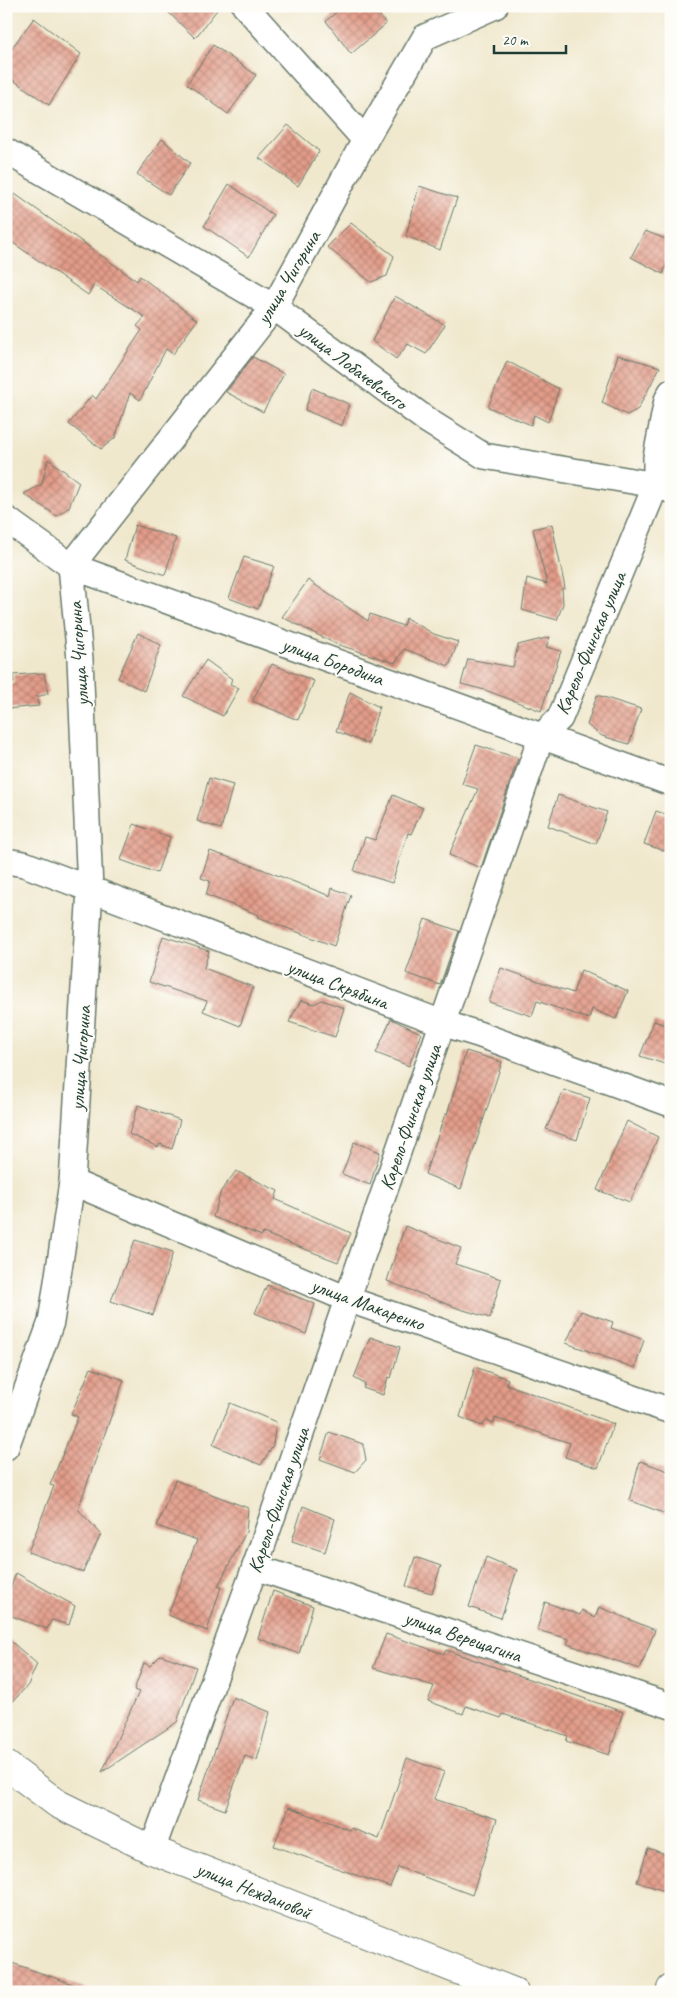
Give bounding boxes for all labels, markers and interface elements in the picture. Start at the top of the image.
scale bar [494,22,567,54]
text: 20 m [502,31,529,50]
street label: улица Чигорина [250,225,327,329]
street label: улица Лобачевского [293,317,414,417]
street label: Карело-Финская улица [549,566,632,718]
street label: улица Чигорина [62,600,95,708]
street label: улица Бородина [278,631,388,692]
street label: улица Скрябина [283,953,393,1016]
street label: улица Чигорина [64,1004,97,1112]
street label: Карело-Финская улица [374,1039,448,1193]
street label: улица Макаренко [307,1272,428,1337]
street label: Карело-Финская улица [242,1422,316,1576]
street label: улица Верещагина [400,1605,526,1669]
street label: улица Неждановой [192,1856,316,1925]

